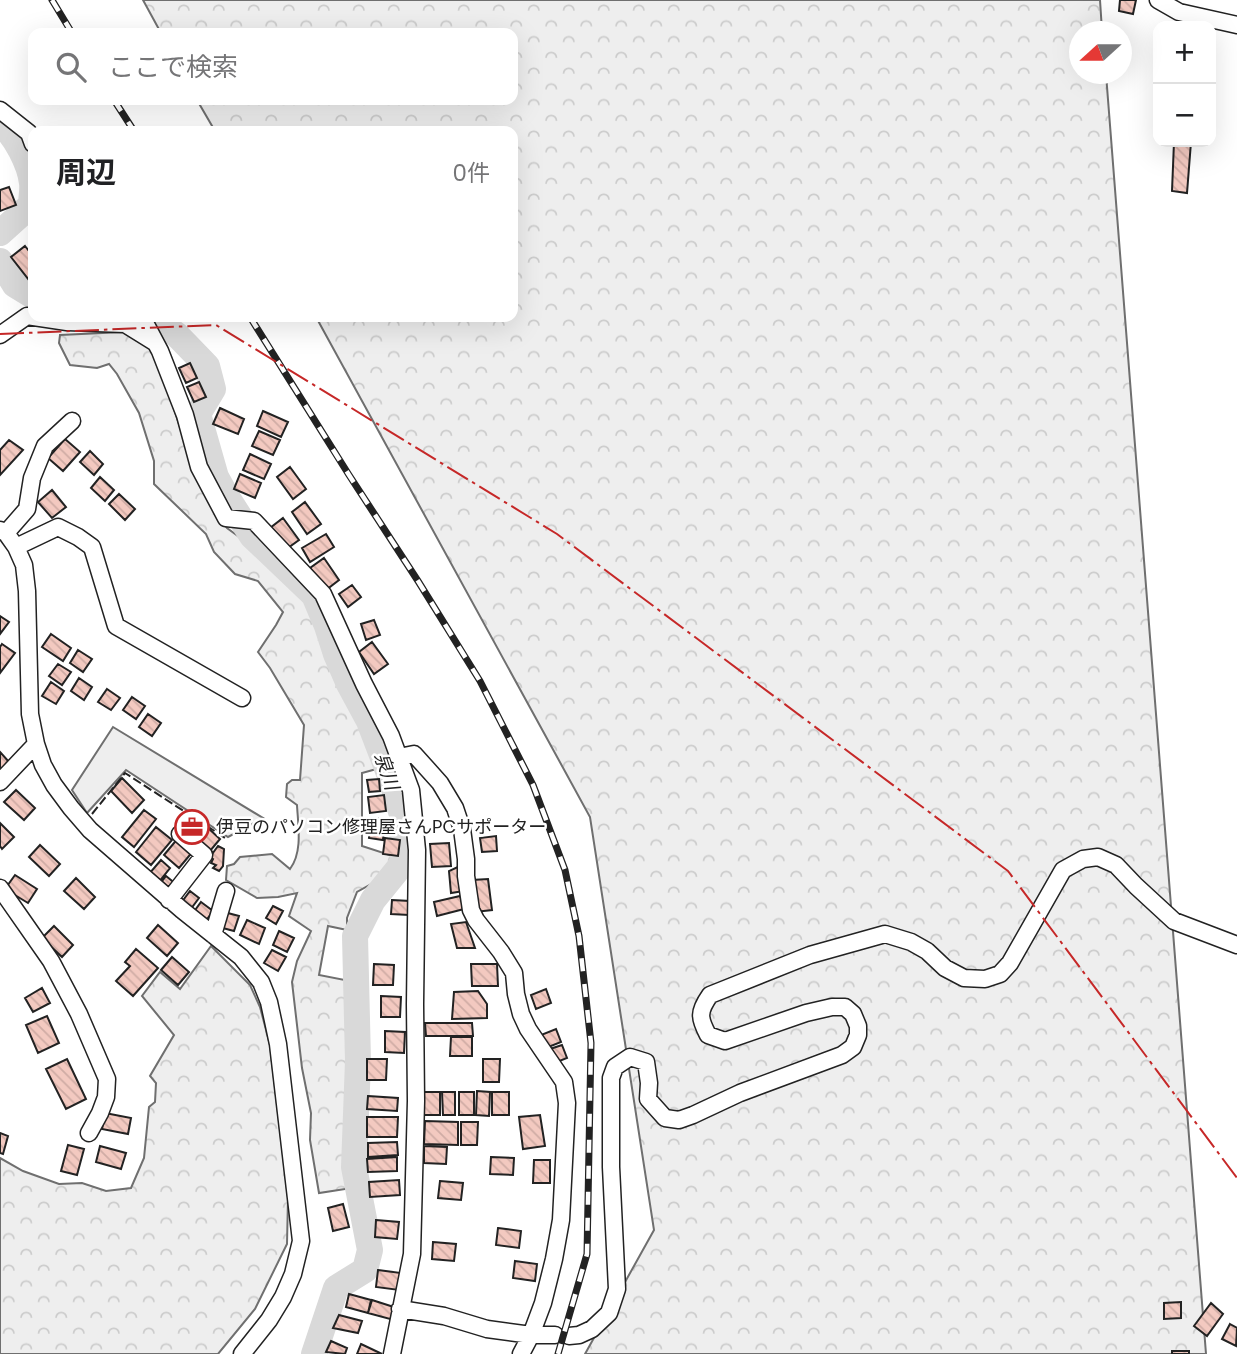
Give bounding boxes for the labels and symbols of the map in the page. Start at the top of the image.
north arrow [1069,21,1132,84]
water label: 泉川 [368,749,406,795]
office icon: 伊豆のパソコン修理屋さんPCサポーター [173,808,211,846]
place label: 伊豆のパソコン修理屋さんPCサポーター [216,814,546,839]

